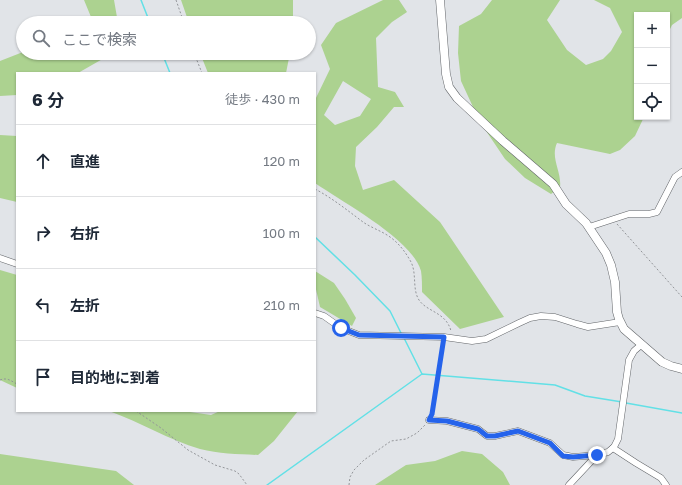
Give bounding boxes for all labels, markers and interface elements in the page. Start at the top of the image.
map controls [634,12,670,120]
button: + [634,12,670,48]
search box [16,16,316,60]
icon: search [30,27,52,49]
text: ここで検索 [62,30,137,48]
button: − [634,48,670,84]
button: locate [634,84,670,120]
text: 6 分 [32,89,64,110]
text: 徒歩 · 430 m [225,91,300,107]
icon: ahead [32,150,54,172]
text: 直進 [70,152,100,170]
text: 120 m [263,153,300,169]
icon: right [32,222,54,244]
text: 右折 [70,224,100,242]
text: 100 m [263,225,300,241]
icon: left [32,294,54,316]
text: 左折 [70,296,100,314]
text: 210 m [263,297,300,313]
route start [332,319,350,337]
icon: arrive [32,366,54,388]
text: 目的地に到着 [70,368,160,386]
route end [588,446,606,464]

